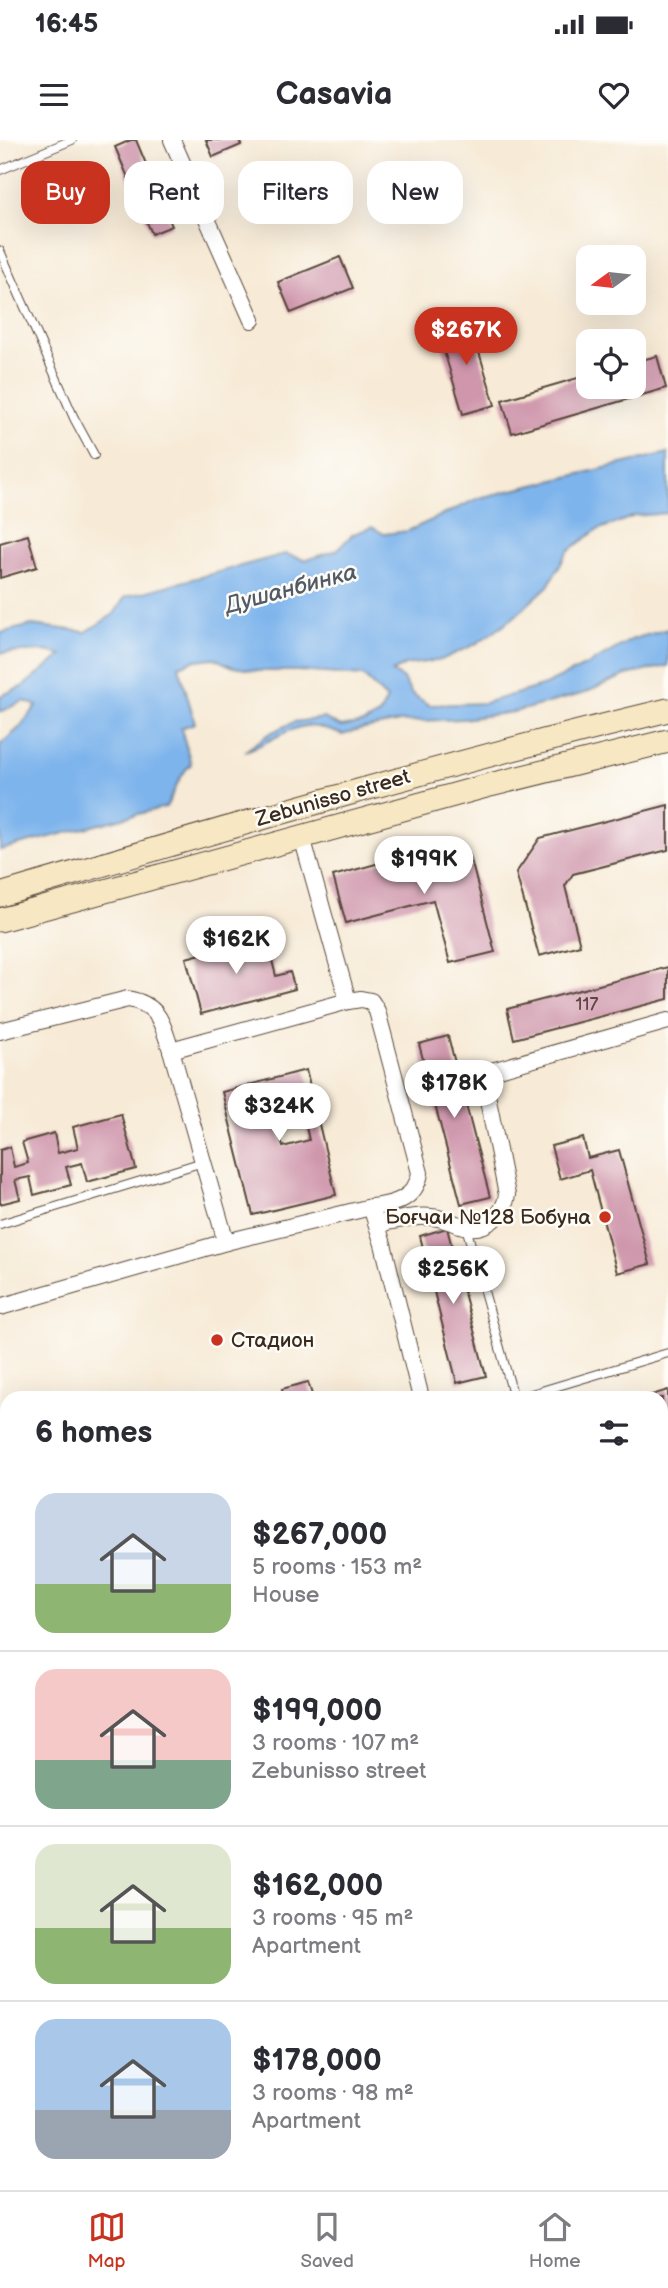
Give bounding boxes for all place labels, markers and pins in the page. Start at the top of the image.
pin: $267K [417,308,515,367]
pin: $199K [375,836,473,896]
pin: $162K [187,916,285,976]
pin: $178K [405,1060,503,1120]
pin: $324K [230,1084,328,1143]
place label: Боғчаи №128 Бобуна [385,1205,592,1230]
marker: Боғчаи №128 Бобуна [597,1209,613,1225]
pin: $256K [404,1246,502,1306]
place label: Стадион [231,1328,314,1353]
marker: Стадион [209,1332,225,1348]

